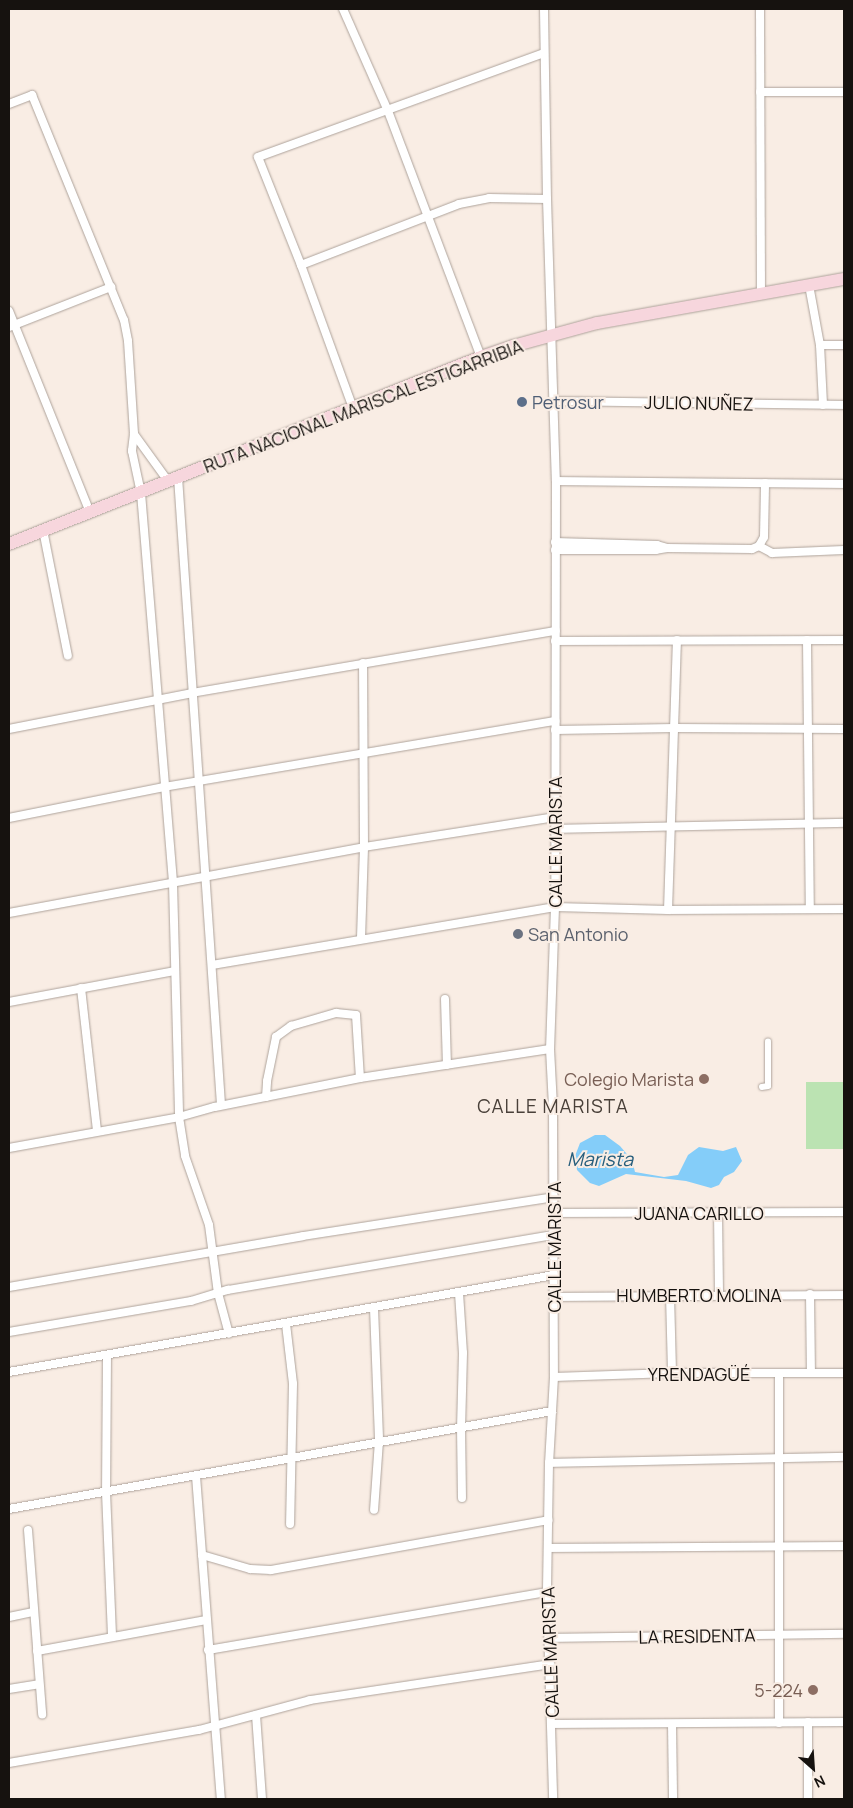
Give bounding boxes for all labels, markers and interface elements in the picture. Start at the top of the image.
street label: RUTA NACIONAL MARISCAL ESTIGARRIBIA [199,335,527,477]
place label: Petrosur [532,391,604,413]
street label: JULIO NUÑEZ [644,391,754,415]
marker: Petrosur [516,396,528,408]
street label: CALLE MARISTA [544,776,566,908]
place label: San Antonio [528,923,629,945]
marker: San Antonio [512,928,524,940]
place label: Colegio Marista [564,1068,694,1090]
marker: Colegio Marista [698,1073,710,1085]
district label: CALLE MARISTA [476,1096,630,1118]
water label: Marista [567,1149,633,1171]
street label: CALLE MARISTA [543,1181,565,1313]
street label: JUANA CARILLO [634,1202,764,1224]
street label: HUMBERTO MOLINA [616,1284,782,1306]
street label: YRENDAGÜÉ [648,1363,750,1385]
street label: CALLE MARISTA [537,1586,563,1718]
street label: LA RESIDENTA [638,1624,756,1648]
place label: 5-224 [754,1679,803,1701]
marker: 5-224 [807,1684,819,1696]
north arrow [788,1743,838,1793]
text: N [811,1771,828,1793]

